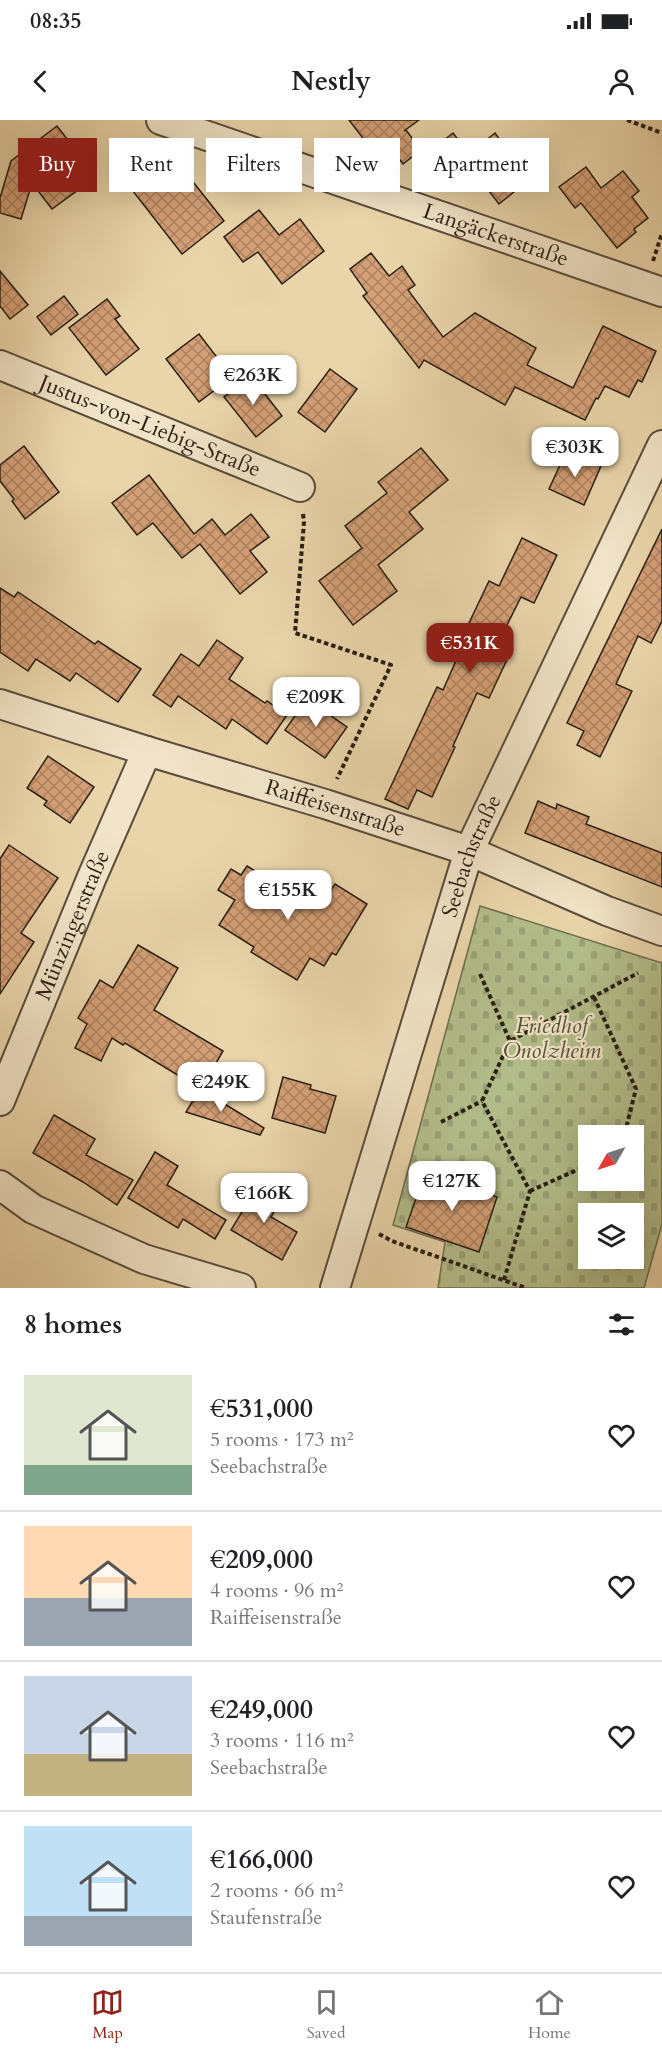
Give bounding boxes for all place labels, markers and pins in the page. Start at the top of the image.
pin: €263K [211,355,295,406]
pin: €303K [533,427,617,478]
pin: €531K [428,623,512,674]
pin: €209K [274,677,358,728]
pin: €155K [246,870,330,921]
pin: €249K [179,1062,263,1113]
pin: €127K [410,1161,494,1212]
pin: €166K [222,1173,306,1224]

